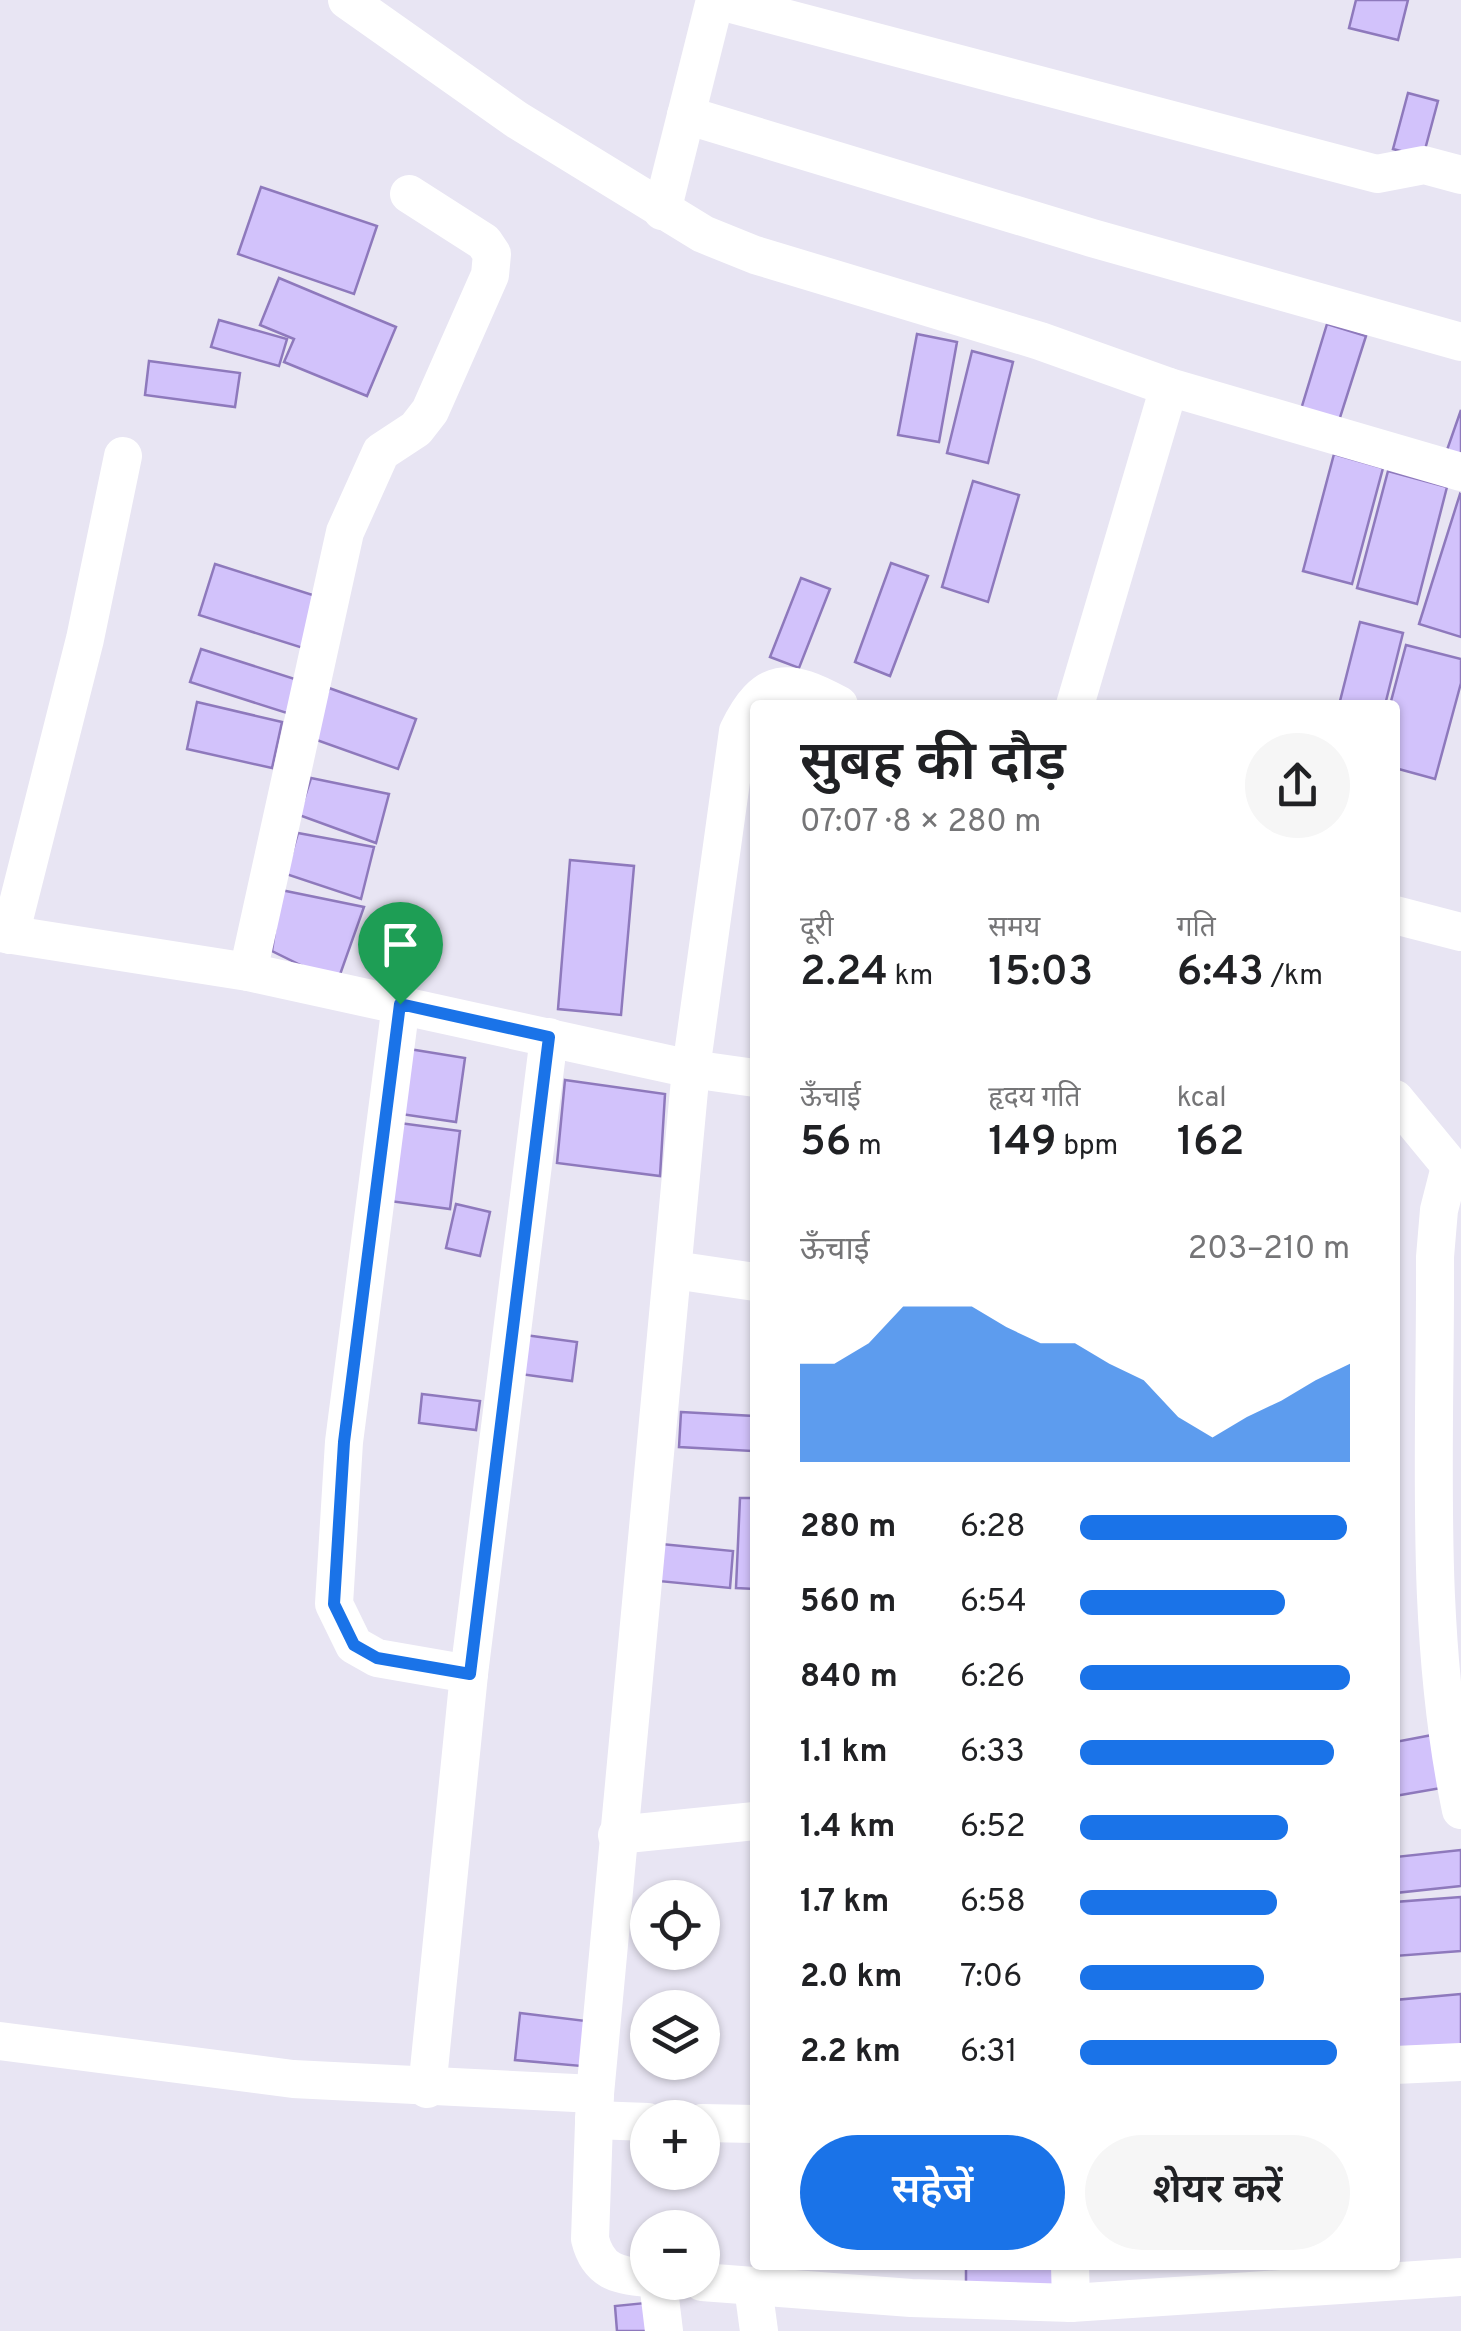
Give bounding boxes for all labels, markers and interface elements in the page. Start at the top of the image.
text: सुबह की दौड़ [800,730,1066,800]
button: share [1245,733,1350,838]
text: 07:07 · 8 × 280 m [800,803,1041,843]
pin [358,902,443,1005]
text: दूरी [800,911,834,947]
text: समय [988,911,1040,947]
text: गति [1177,911,1216,947]
icon: arrive [373,917,428,972]
text: 2.24 [800,947,888,1000]
text: 15:03 [988,947,1093,1000]
text: 6:43 [1177,947,1264,1000]
text: km [888,959,933,995]
text: /km [1264,959,1323,995]
text: ऊँचाई [800,1081,861,1117]
text: हृदय गति [988,1081,1080,1117]
text: kcal [1177,1081,1226,1117]
text: 56 [800,1117,851,1170]
text: 149 [988,1117,1057,1170]
text: 162 [1177,1117,1244,1170]
text: m [851,1129,882,1165]
text: bpm [1057,1129,1118,1165]
text: 203–210 m [1188,1230,1350,1270]
text: ऊँचाई [800,1231,869,1271]
text: 280 m [800,1508,896,1548]
text: 6:28 [960,1508,1025,1548]
text: 560 m [800,1583,896,1623]
text: 6:54 [960,1583,1027,1623]
text: 840 m [800,1658,898,1698]
text: 6:26 [960,1658,1025,1698]
text: 1.1 km [800,1733,888,1773]
text: 6:33 [960,1733,1025,1773]
text: 1.4 km [800,1808,895,1848]
text: 6:52 [960,1808,1026,1848]
map controls [630,1880,720,2300]
button: locate [630,1880,720,1970]
text: 1.7 km [800,1883,889,1923]
text: 6:58 [960,1883,1026,1923]
text: 2.0 km [800,1958,902,1998]
text: 7:06 [960,1958,1022,1998]
button: layers [630,1990,720,2080]
text: 2.2 km [800,2033,901,2073]
text: 6:31 [960,2033,1017,2073]
button: + [630,2100,720,2190]
button: सहेजें [800,2135,1065,2250]
button: शेयर करें [1085,2135,1350,2250]
button: − [630,2210,720,2300]

